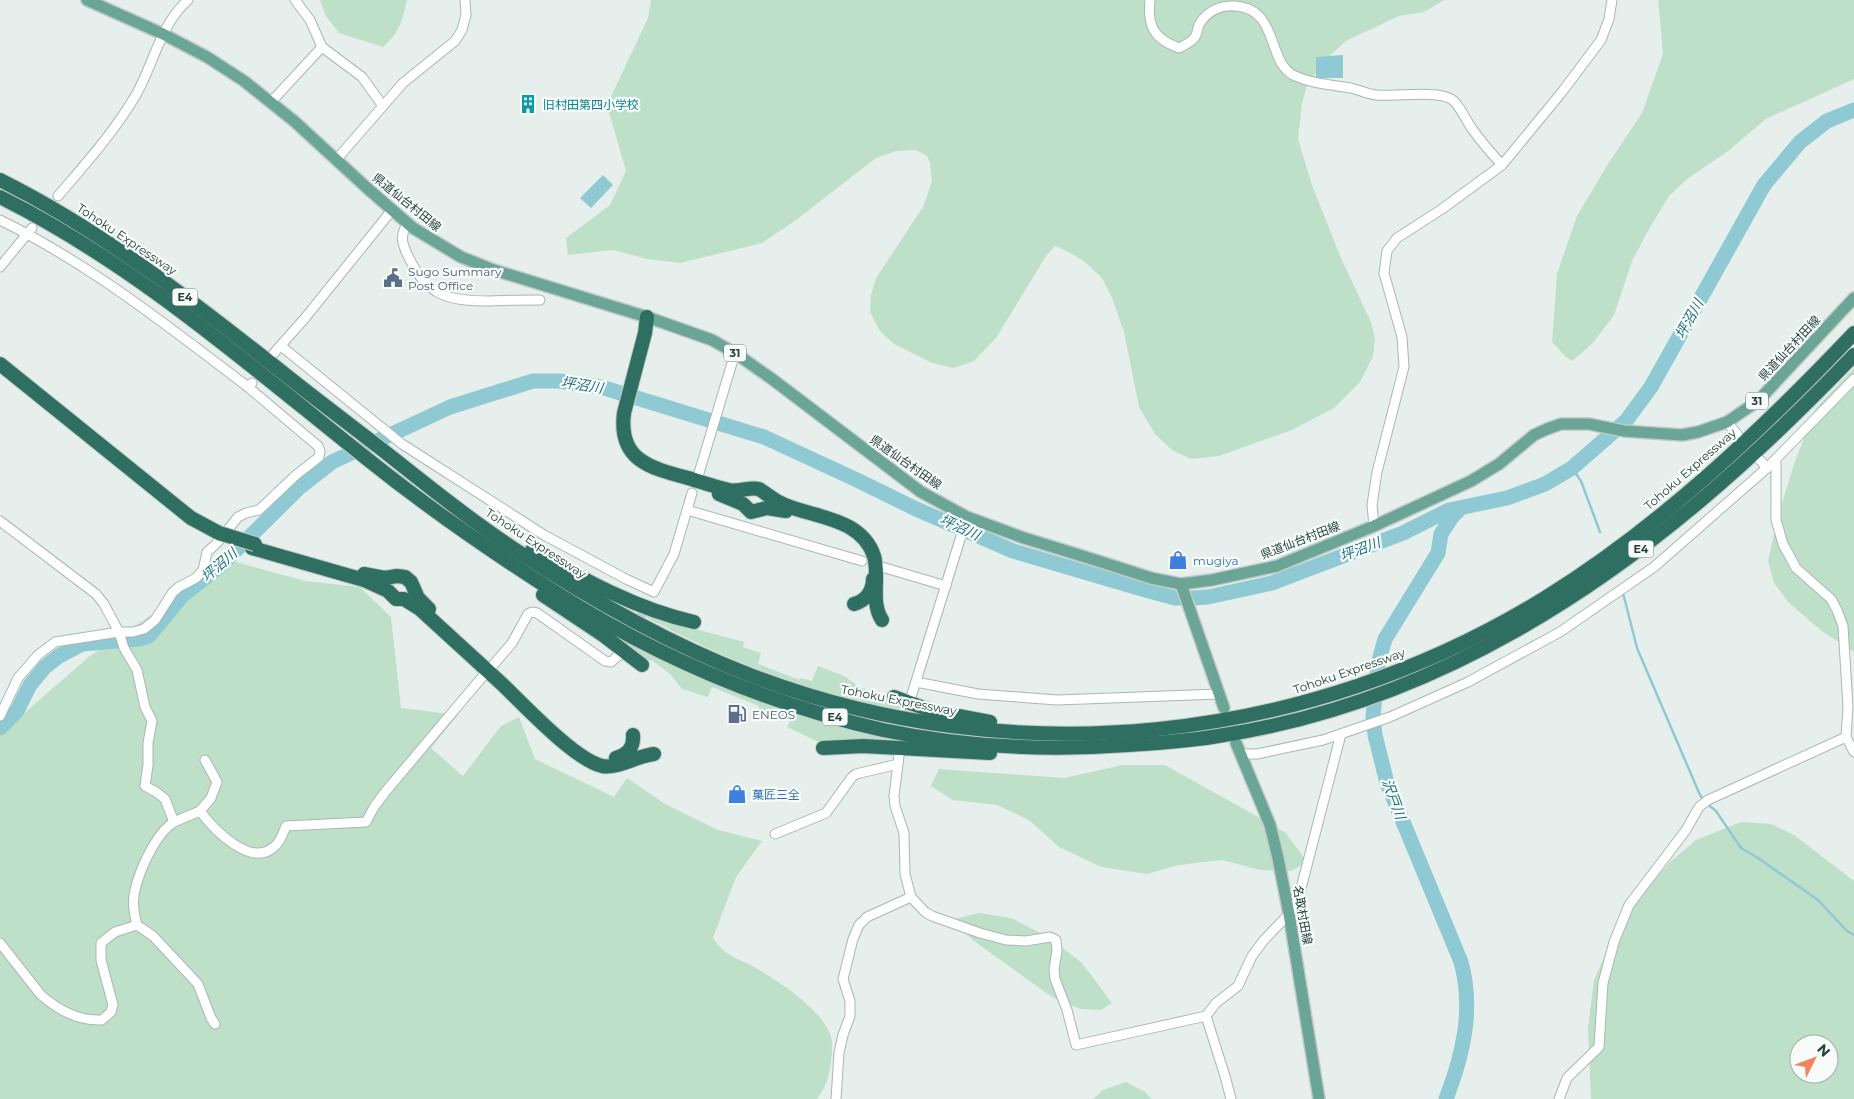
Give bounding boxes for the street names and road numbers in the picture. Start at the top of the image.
street label: 県道仙台村田線 [370,170,444,234]
street label: Tohoku Expressway [74,200,180,278]
road number: E4 [172,288,198,306]
street label: 県道仙台村田線 [1755,312,1823,384]
road number: 31 [724,344,746,362]
road number: 31 [1746,392,1768,410]
street label: Tohoku Expressway [1641,425,1740,513]
street label: 県道仙台村田線 [867,432,945,492]
street label: Tohoku Expressway [483,505,590,581]
street label: 県道仙台村田線 [1258,518,1342,562]
road number: E4 [1628,540,1654,558]
street label: Tohoku Expressway [1291,645,1407,697]
street label: Tohoku Expressway [840,681,958,719]
road number: E4 [822,709,848,726]
street label: 名取村田線 [1290,884,1316,946]

